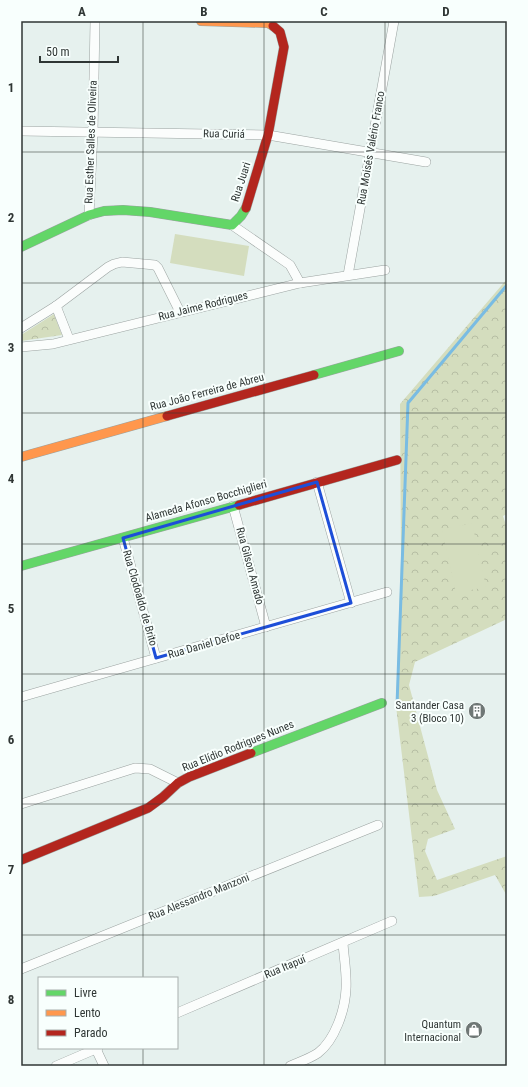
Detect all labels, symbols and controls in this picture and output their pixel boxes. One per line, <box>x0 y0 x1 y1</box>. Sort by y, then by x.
text: A <box>78 4 86 19</box>
text: B <box>200 4 208 19</box>
text: C <box>320 4 328 19</box>
text: D <box>442 4 450 19</box>
scale bar <box>40 38 118 64</box>
text: 50 m <box>46 45 70 59</box>
text: 1 <box>8 80 14 95</box>
street label: Rua Esther Salles de Oliveira <box>82 80 100 204</box>
street label: Rua Moisés Valério Franco <box>355 90 387 206</box>
street label: Rua Curiá <box>203 127 245 141</box>
street label: Rua Juari <box>229 161 253 203</box>
text: 2 <box>8 210 15 225</box>
street label: Rua Jaime Rodrigues <box>157 289 249 323</box>
text: 3 <box>8 340 14 355</box>
street label: Rua João Ferreira de Abreu <box>149 371 265 413</box>
text: 4 <box>8 471 15 486</box>
street label: Alameda Afonso Bocchiglieri <box>144 477 268 525</box>
street label: Rua Gilson Amado <box>233 526 267 607</box>
street label: Rua Clodoaldo de Brito <box>120 549 160 648</box>
text: 5 <box>8 601 15 616</box>
street label: Rua Daniel Defoe <box>167 629 241 661</box>
place label: Santander Casa 3 (Bloco 10) <box>396 699 464 725</box>
building icon: Santander Casa 3 (Bloco 10) <box>467 701 487 721</box>
street label: Rua Elídio Rodrigues Nunes <box>180 718 296 774</box>
text: 6 <box>8 732 15 747</box>
text: 7 <box>8 862 15 877</box>
street label: Rua Alessandro Manzoni <box>147 871 251 923</box>
street label: Rua Itapuí <box>262 952 308 981</box>
legend <box>38 977 178 1049</box>
text: Livre <box>74 986 97 1000</box>
text: 8 <box>8 992 14 1007</box>
text: Lento <box>74 1006 101 1020</box>
place label: Quantum Internacional <box>404 1018 461 1044</box>
shop icon: Quantum Internacional <box>464 1020 484 1040</box>
text: Parado <box>74 1026 107 1040</box>

